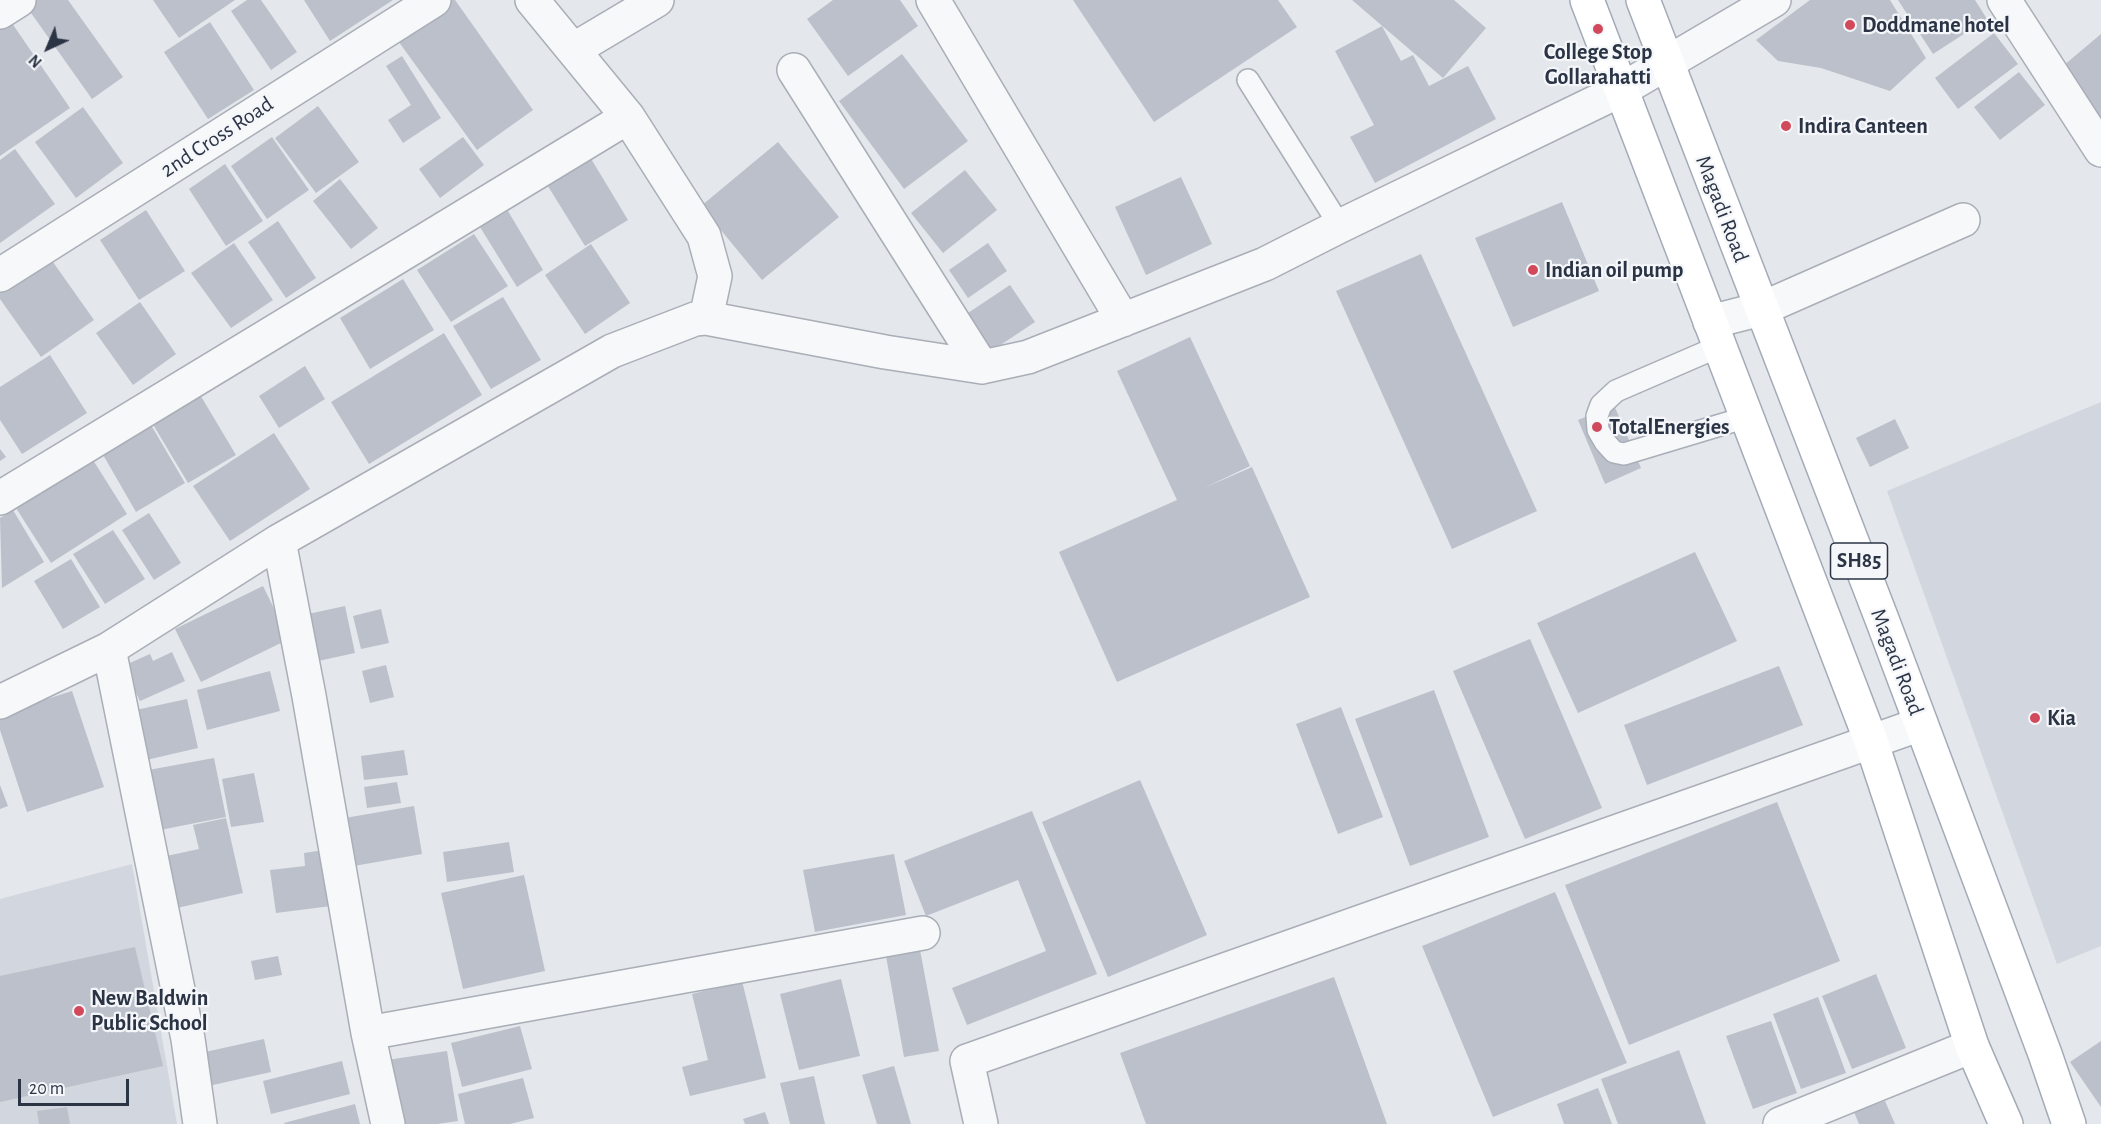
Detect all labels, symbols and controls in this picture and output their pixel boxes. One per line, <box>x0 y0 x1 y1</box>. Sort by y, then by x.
place label: Doddmane hotel <box>1862 12 2010 38</box>
north arrow <box>18 18 78 78</box>
marker: Doddmane hotel <box>1843 18 1857 32</box>
marker: College Stop Gollarahatti <box>1591 22 1605 36</box>
place label: College Stop Gollarahatti <box>1544 39 1652 90</box>
text: N <box>26 51 45 71</box>
street label: 2nd Cross Road <box>156 91 278 183</box>
place label: Indira Canteen <box>1798 113 1928 139</box>
marker: Indira Canteen <box>1779 119 1793 133</box>
street label: Magadi Road <box>1690 152 1754 266</box>
place label: Indian oil pump <box>1545 257 1683 283</box>
marker: Indian oil pump <box>1526 263 1540 277</box>
place label: TotalEnergies <box>1609 414 1729 440</box>
marker: TotalEnergies <box>1590 420 1604 434</box>
road number: SH85 <box>1830 543 1888 579</box>
street label: Magadi Road <box>1865 605 1929 719</box>
place label: Kia <box>2047 705 2076 731</box>
marker: Kia <box>2028 711 2042 725</box>
place label: New Baldwin Public School <box>91 985 208 1036</box>
marker: New Baldwin Public School <box>72 1004 86 1018</box>
scale bar <box>21 1067 132 1105</box>
text: 20 m <box>29 1080 64 1098</box>

